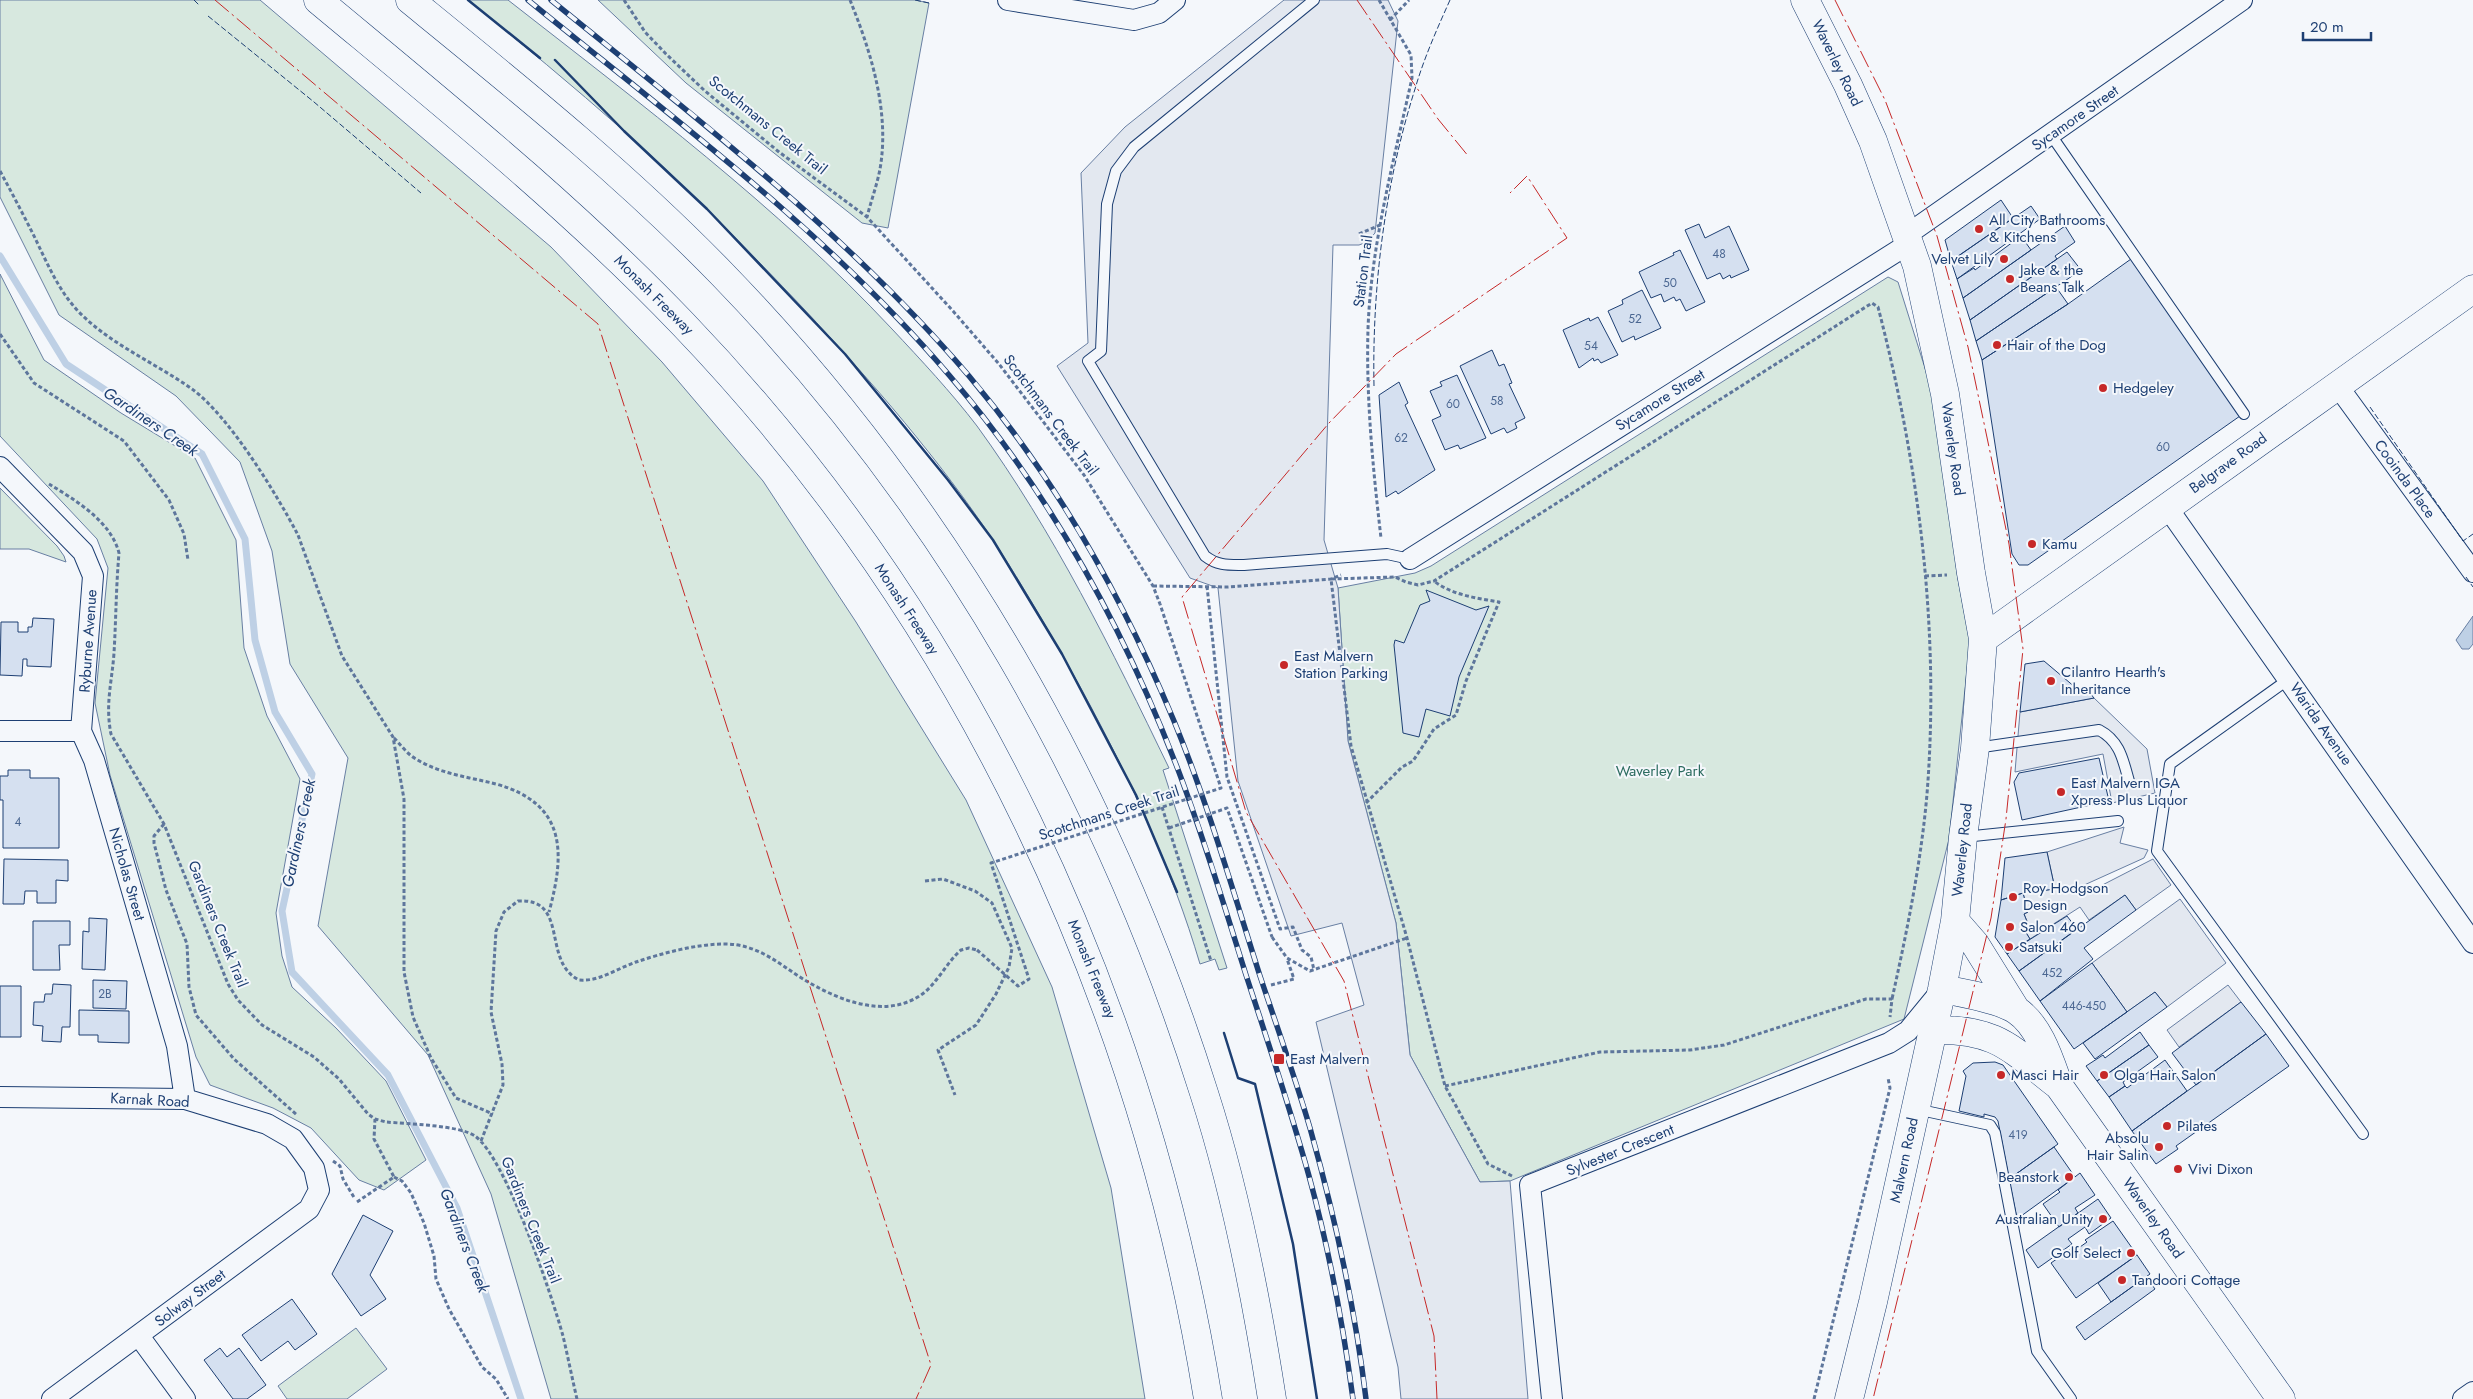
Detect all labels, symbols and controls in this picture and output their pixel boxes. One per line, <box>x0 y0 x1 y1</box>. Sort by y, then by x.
scale bar <box>2303 10 2370 42</box>
street label: Waverley Road <box>1806 16 1868 110</box>
text: 20 m <box>2310 16 2344 38</box>
street label: Scotchmans Creek Trail <box>704 70 832 180</box>
street label: Sycamore Street <box>2027 80 2123 156</box>
place label: All City Bathrooms & Kitchens <box>1989 209 2105 248</box>
marker: All City Bathrooms & Kitchens <box>1973 223 1985 235</box>
street label: Station Trail <box>1348 234 1378 308</box>
house number: 48 <box>1712 245 1726 263</box>
place label: Velvet Lily <box>1931 248 1994 270</box>
street label: Monash Freeway <box>609 250 699 340</box>
marker: Velvet Lily <box>1998 253 2010 265</box>
place label: Jake & the Beans Talk <box>2018 259 2085 298</box>
marker: Jake & the Beans Talk <box>2004 273 2016 285</box>
house number: 50 <box>1663 274 1677 292</box>
house number: 52 <box>1628 310 1642 328</box>
place label: Hair of the Dog <box>2007 334 2106 356</box>
house number: 54 <box>1584 337 1598 355</box>
marker: Hair of the Dog <box>1991 339 2003 351</box>
street label: Scotchmans Creek Trail <box>998 350 1104 480</box>
street label: Sycamore Street <box>1611 363 1709 436</box>
place label: Hedgeley <box>2113 377 2174 399</box>
water label: Gardiners Creek <box>99 381 204 462</box>
marker: Hedgeley <box>2097 382 2109 394</box>
house number: 58 <box>1490 392 1504 410</box>
house number: 60 <box>1446 395 1460 413</box>
street label: Waverley Road <box>1936 401 1970 497</box>
street label: Belgrave Road <box>2185 427 2271 499</box>
house number: 62 <box>1394 429 1408 447</box>
street label: Cooinda Place <box>2369 435 2441 523</box>
house number: 60 <box>2156 438 2170 456</box>
place label: Kamu <box>2042 533 2077 555</box>
marker: Kamu <box>2026 538 2038 550</box>
street label: Monash Freeway <box>869 559 945 659</box>
street label: Ryburne Avenue <box>73 588 103 693</box>
place label: East Malvern Station Parking <box>1294 645 1388 684</box>
marker: East Malvern Station Parking <box>1278 659 1290 671</box>
place label: Cilantro Hearth's Inheritance <box>2061 661 2166 700</box>
marker: Cilantro Hearth's Inheritance <box>2045 675 2057 687</box>
street label: Warida Avenue <box>2284 678 2358 770</box>
park label: Waverley Park <box>1616 760 1705 782</box>
place label: East Malvern IGA Xpress Plus Liquor <box>2071 772 2188 811</box>
water label: Gardiners Creek <box>276 776 321 889</box>
street label: Scotchmans Creek Trail <box>1036 780 1182 846</box>
marker: East Malvern IGA Xpress Plus Liquor <box>2055 786 2067 798</box>
street label: Waverley Road <box>1946 802 1978 898</box>
house number: 4 <box>15 813 22 831</box>
street label: Nicholas Street <box>103 825 151 923</box>
street label: Gardiners Creek Trail <box>183 857 253 991</box>
place label: Roy Hodgson Design <box>2023 877 2109 916</box>
marker: Roy Hodgson Design <box>2007 891 2019 903</box>
street label: Monash Freeway <box>1062 916 1122 1022</box>
place label: Salon 460 <box>2020 916 2086 938</box>
marker: Salon 460 <box>2004 921 2016 933</box>
place label: Satsuki <box>2019 936 2062 958</box>
marker: Satsuki <box>2003 941 2015 953</box>
house number: 452 <box>2042 964 2062 982</box>
house number: 2B <box>98 985 112 1003</box>
house number: 446-450 <box>2062 997 2106 1015</box>
place label: East Malvern <box>1290 1048 1370 1070</box>
marker: East Malvern <box>1272 1052 1286 1066</box>
place label: Masci Hair <box>2011 1064 2080 1086</box>
place label: Olga Hair Salon <box>2114 1064 2216 1086</box>
marker: Masci Hair <box>1995 1069 2007 1081</box>
marker: Olga Hair Salon <box>2098 1069 2110 1081</box>
street label: Karnak Road <box>110 1087 190 1113</box>
street label: Malvern Road <box>1884 1115 1924 1205</box>
place label: Pilates <box>2177 1115 2217 1137</box>
street label: Sylvester Crescent <box>1563 1118 1678 1182</box>
marker: Pilates <box>2161 1120 2173 1132</box>
house number: 419 <box>2008 1126 2028 1144</box>
place label: Absolu Hair Salin <box>2087 1127 2149 1166</box>
marker: Absolu Hair Salin <box>2153 1141 2165 1153</box>
street label: Gardiners Creek Trail <box>496 1153 566 1287</box>
place label: Vivi Dixon <box>2188 1158 2253 1180</box>
marker: Vivi Dixon <box>2172 1163 2184 1175</box>
place label: Beanstork <box>1998 1166 2059 1188</box>
marker: Beanstork <box>2063 1171 2075 1183</box>
street label: Waverley Road <box>2117 1173 2189 1263</box>
water label: Gardiners Creek <box>434 1185 495 1297</box>
place label: Australian Unity <box>1995 1208 2093 1230</box>
marker: Australian Unity <box>2097 1213 2109 1225</box>
place label: Golf Select <box>2051 1242 2121 1264</box>
marker: Golf Select <box>2125 1247 2137 1259</box>
street label: Solway Street <box>150 1264 231 1332</box>
place label: Tandoori Cottage <box>2132 1269 2240 1291</box>
marker: Tandoori Cottage <box>2116 1274 2128 1286</box>

